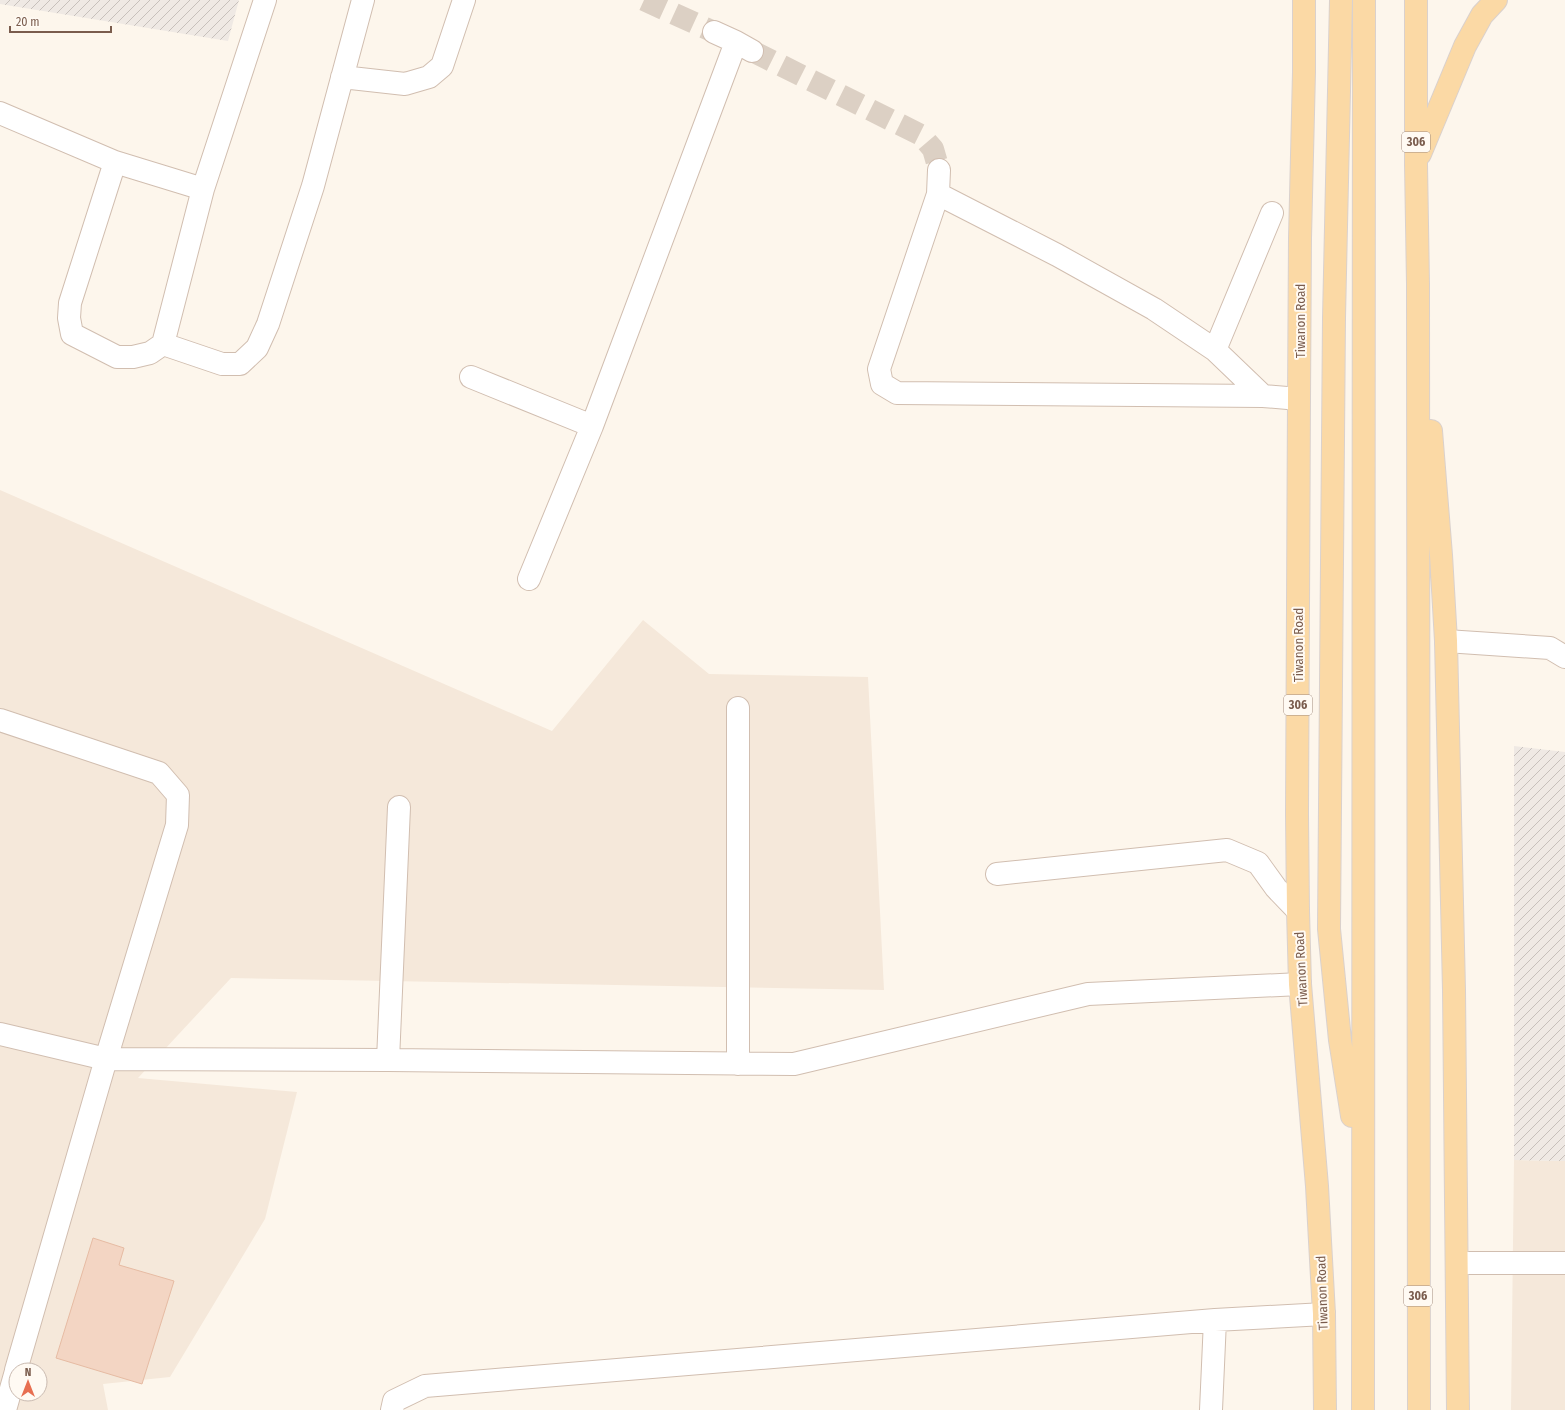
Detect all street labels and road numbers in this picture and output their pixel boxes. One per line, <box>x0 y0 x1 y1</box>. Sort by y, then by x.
road number: 306 <box>1402 132 1430 152</box>
street label: Tiwanon Road <box>1293 284 1308 358</box>
street label: Tiwanon Road <box>1291 608 1306 682</box>
road number: 306 <box>1284 695 1312 715</box>
street label: Tiwanon Road <box>1292 931 1310 1007</box>
street label: Tiwanon Road <box>1313 1255 1331 1331</box>
road number: 306 <box>1404 1286 1432 1306</box>

